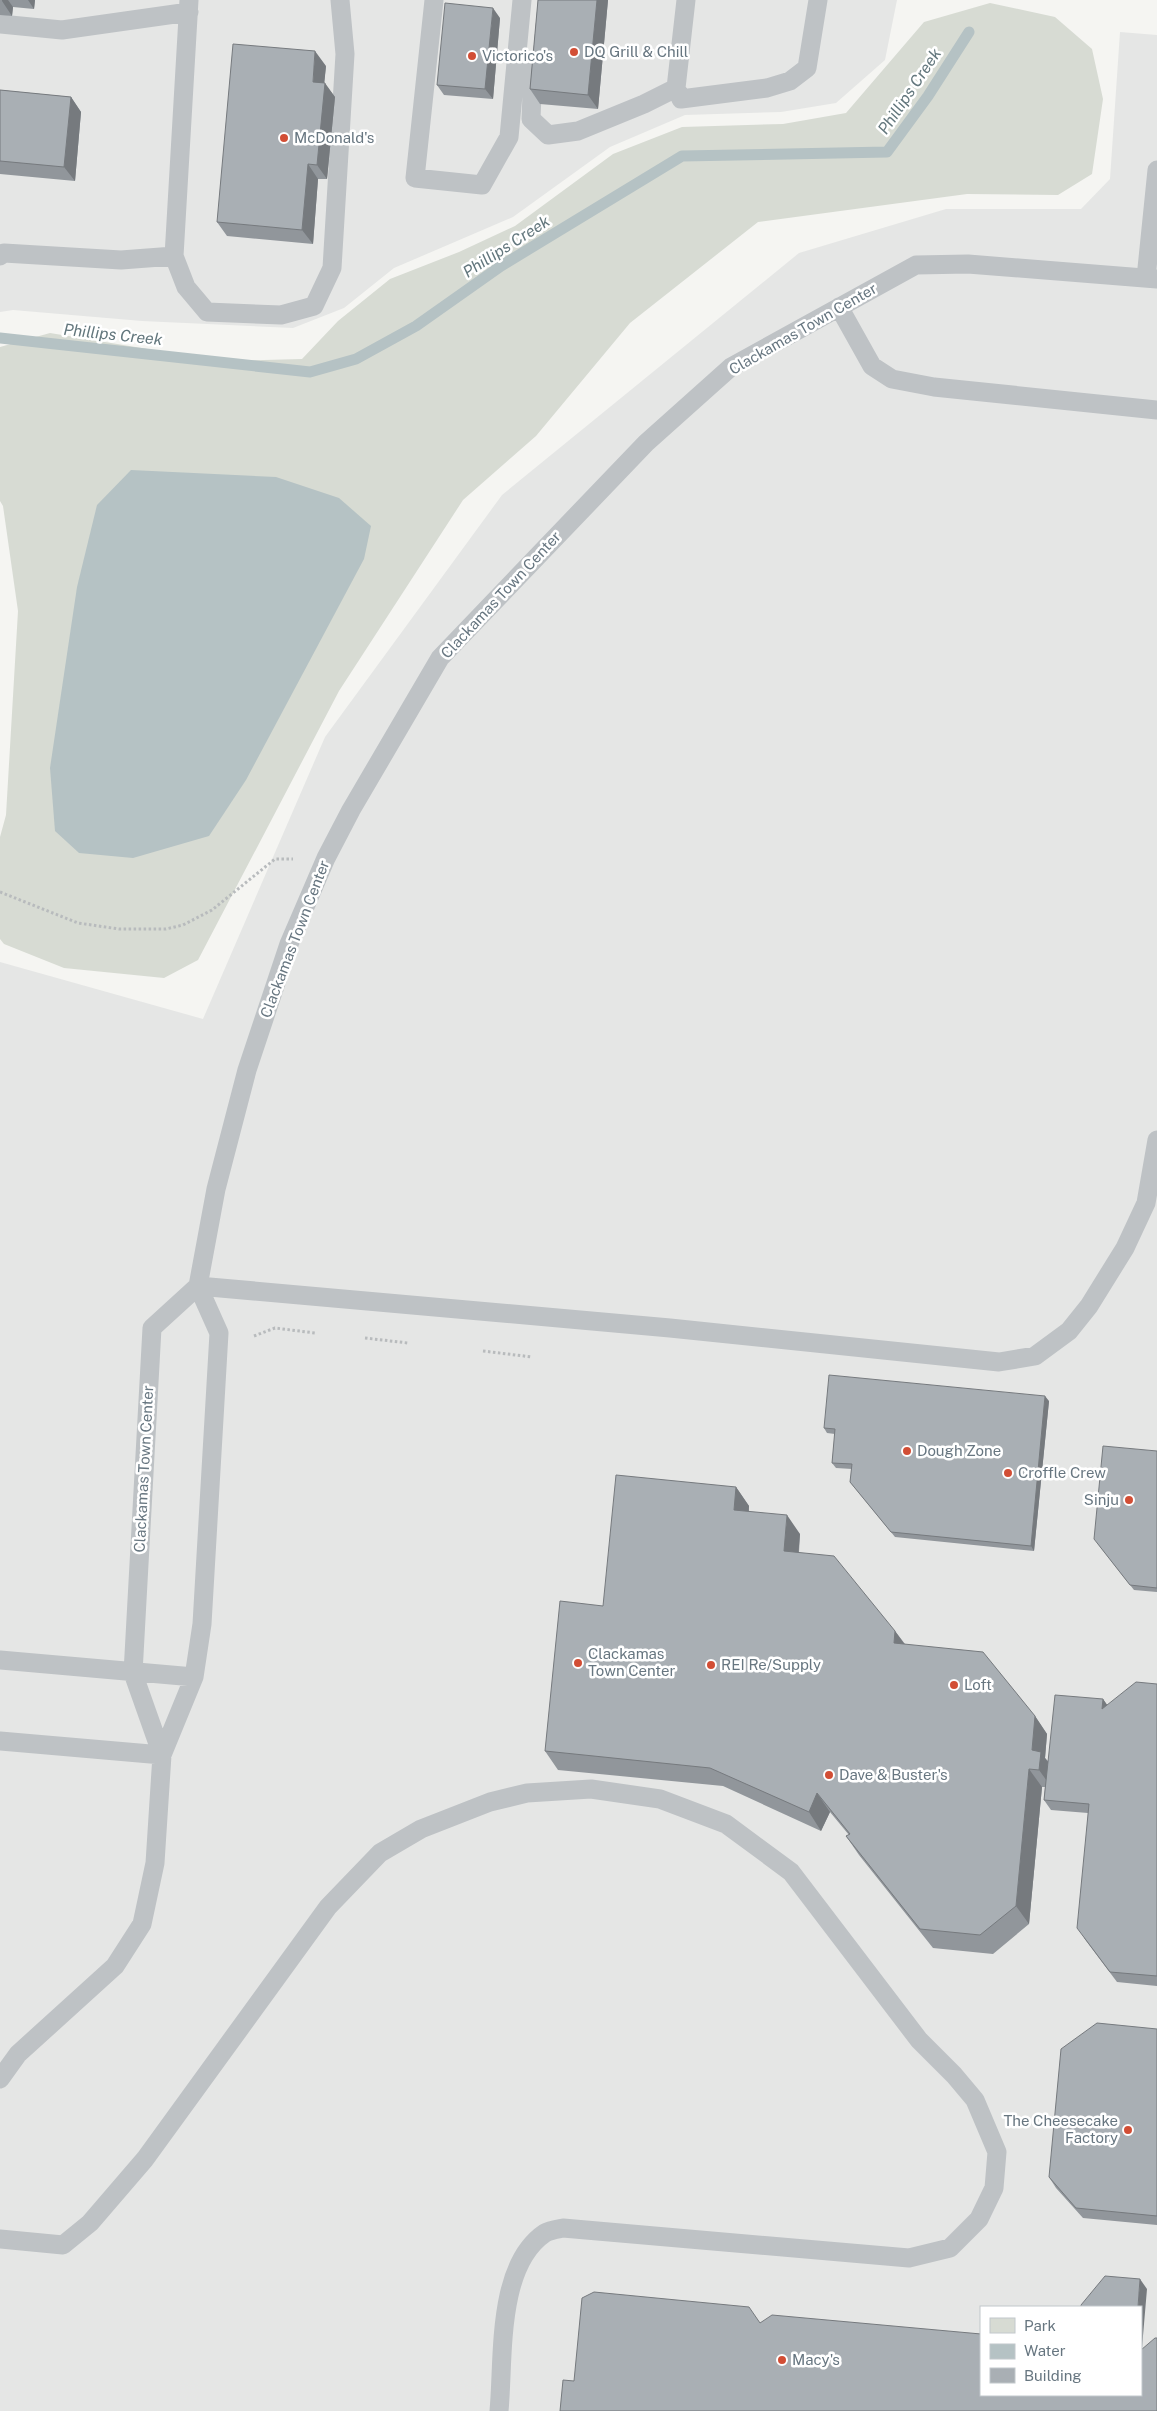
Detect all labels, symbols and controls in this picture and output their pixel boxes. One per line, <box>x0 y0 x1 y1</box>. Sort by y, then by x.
place label: DQ Grill & Chill <box>584 43 688 60</box>
water label: Phillips Creek <box>874 44 945 138</box>
marker: DQ Grill & Chill <box>568 46 580 58</box>
place label: Victorico's <box>482 47 553 64</box>
marker: Victorico's <box>466 50 478 62</box>
place label: McDonald's <box>294 129 374 146</box>
marker: McDonald's <box>278 132 290 144</box>
water label: Phillips Creek <box>459 211 553 281</box>
street label: Clackamas Town Center <box>726 279 880 378</box>
water label: Phillips Creek <box>62 320 164 349</box>
street label: Clackamas Town Center <box>437 528 564 662</box>
street label: Clackamas Town Center <box>257 858 333 1020</box>
street label: Clackamas Town Center <box>131 1385 156 1553</box>
place label: Dough Zone <box>917 1442 1001 1459</box>
marker: Dough Zone <box>901 1445 913 1457</box>
place label: Croffle Crew <box>1018 1464 1106 1481</box>
marker: Croffle Crew <box>1002 1467 1014 1479</box>
place label: Sinju <box>1084 1491 1119 1508</box>
marker: Sinju <box>1123 1494 1135 1506</box>
place label: Clackamas Town Center <box>588 1645 676 1679</box>
place label: REI Re/Supply <box>721 1656 821 1673</box>
marker: Clackamas Town Center <box>572 1657 584 1669</box>
marker: REI Re/Supply <box>705 1659 717 1671</box>
place label: Loft <box>964 1676 992 1693</box>
marker: Loft <box>948 1679 960 1691</box>
place label: Dave & Buster's <box>839 1766 948 1783</box>
marker: Dave & Buster's <box>823 1769 835 1781</box>
place label: The Cheesecake Factory <box>1003 2112 1118 2146</box>
marker: The Cheesecake Factory <box>1122 2124 1134 2136</box>
legend <box>980 2306 1142 2396</box>
text: Park <box>1024 2317 1056 2334</box>
text: Water <box>1024 2342 1066 2359</box>
place label: Macy's <box>792 2351 840 2368</box>
marker: Macy's <box>776 2354 788 2366</box>
text: Building <box>1024 2367 1082 2384</box>

